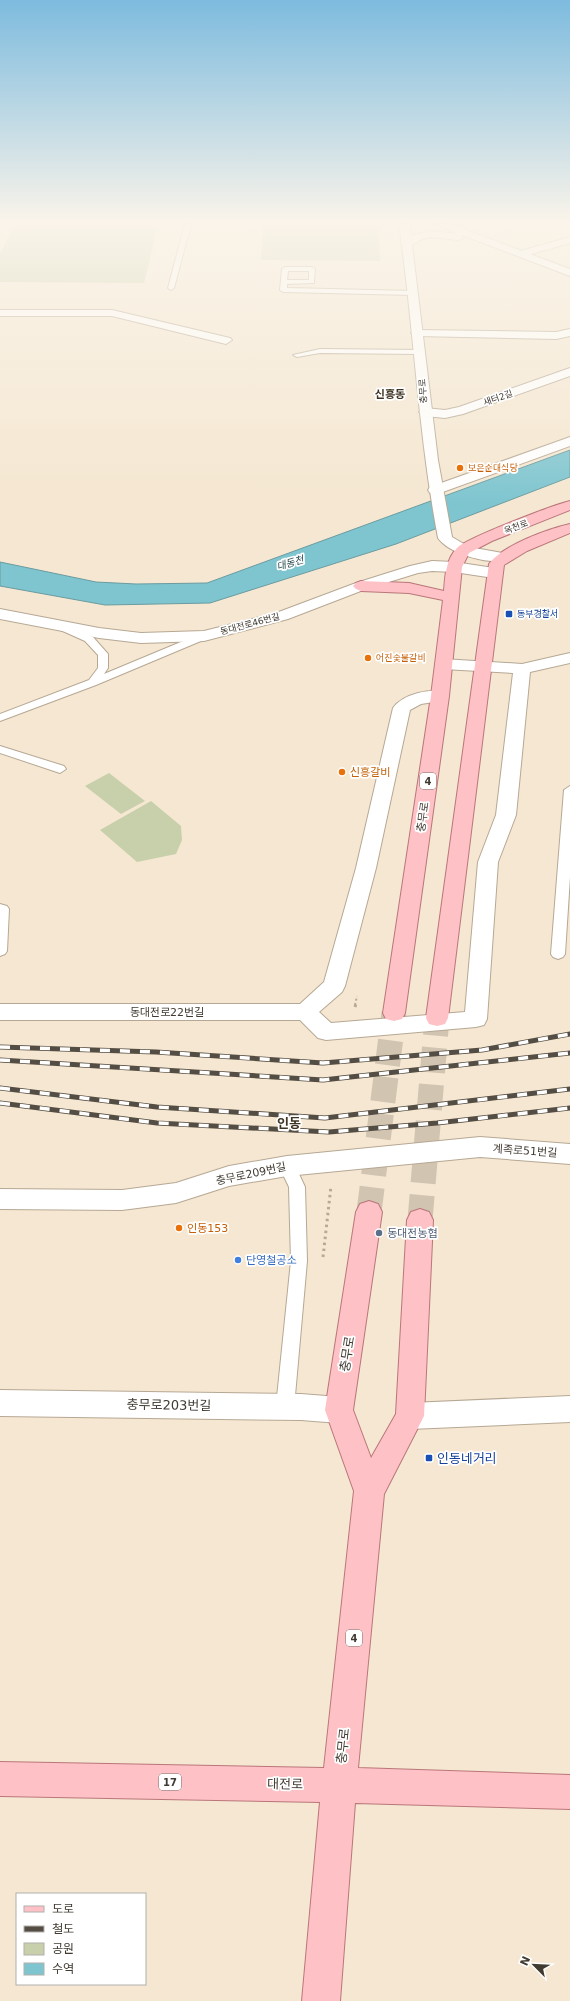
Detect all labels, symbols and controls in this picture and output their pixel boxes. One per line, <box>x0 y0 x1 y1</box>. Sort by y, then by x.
street label: 충무로 <box>417 378 429 404</box>
district label: 신흥동 <box>375 388 405 401</box>
street label: 새터2길 <box>482 388 514 408</box>
marker: 보은순대식당 <box>455 463 465 473</box>
place label: 보은순대식당 <box>468 463 518 473</box>
street label: 옥천로 <box>502 517 529 536</box>
water label: 대동천 <box>275 553 307 572</box>
marker: 동부경찰서 <box>504 609 514 619</box>
place label: 동부경찰서 <box>517 609 558 619</box>
street label: 동대전로46번길 <box>219 611 281 637</box>
marker: 어진숯불갈비 <box>363 653 373 663</box>
place label: 어진숯불갈비 <box>376 653 426 663</box>
place label: 신흥갈비 <box>350 766 390 779</box>
marker: 신흥갈비 <box>337 767 347 777</box>
road number: 4 <box>420 773 436 789</box>
street label: 충무로 <box>414 801 432 833</box>
street label: 동대전로22번길 <box>130 1006 204 1019</box>
district label: 인동 <box>277 1116 301 1131</box>
street label: 계족로51번길 <box>492 1142 558 1160</box>
street label: 충무로209번길 <box>215 1160 287 1188</box>
place label: 인동153 <box>187 1222 228 1235</box>
marker: 인동153 <box>174 1223 184 1233</box>
place label: 동대전농협 <box>387 1227 438 1240</box>
marker: 동대전농협 <box>374 1228 384 1238</box>
place label: 단영철공소 <box>246 1254 297 1267</box>
marker: 단영철공소 <box>233 1255 243 1265</box>
street label: 충무로 <box>337 1335 357 1373</box>
street label: 충무로203번길 <box>127 1397 211 1413</box>
place label: 인동네거리 <box>437 1451 497 1466</box>
marker: 인동네거리 <box>424 1453 434 1463</box>
road number: 4 <box>346 1630 362 1646</box>
street label: 충무로 <box>334 1727 352 1765</box>
road number: 17 <box>159 1774 181 1790</box>
street label: 대전로 <box>267 1776 303 1792</box>
legend <box>16 1893 146 1985</box>
text: 도로 <box>52 1902 74 1916</box>
text: 철도 <box>52 1922 74 1936</box>
text: 공원 <box>52 1942 74 1956</box>
north arrow <box>514 1945 554 1985</box>
text: N <box>518 1954 533 1968</box>
text: 수역 <box>52 1962 74 1976</box>

